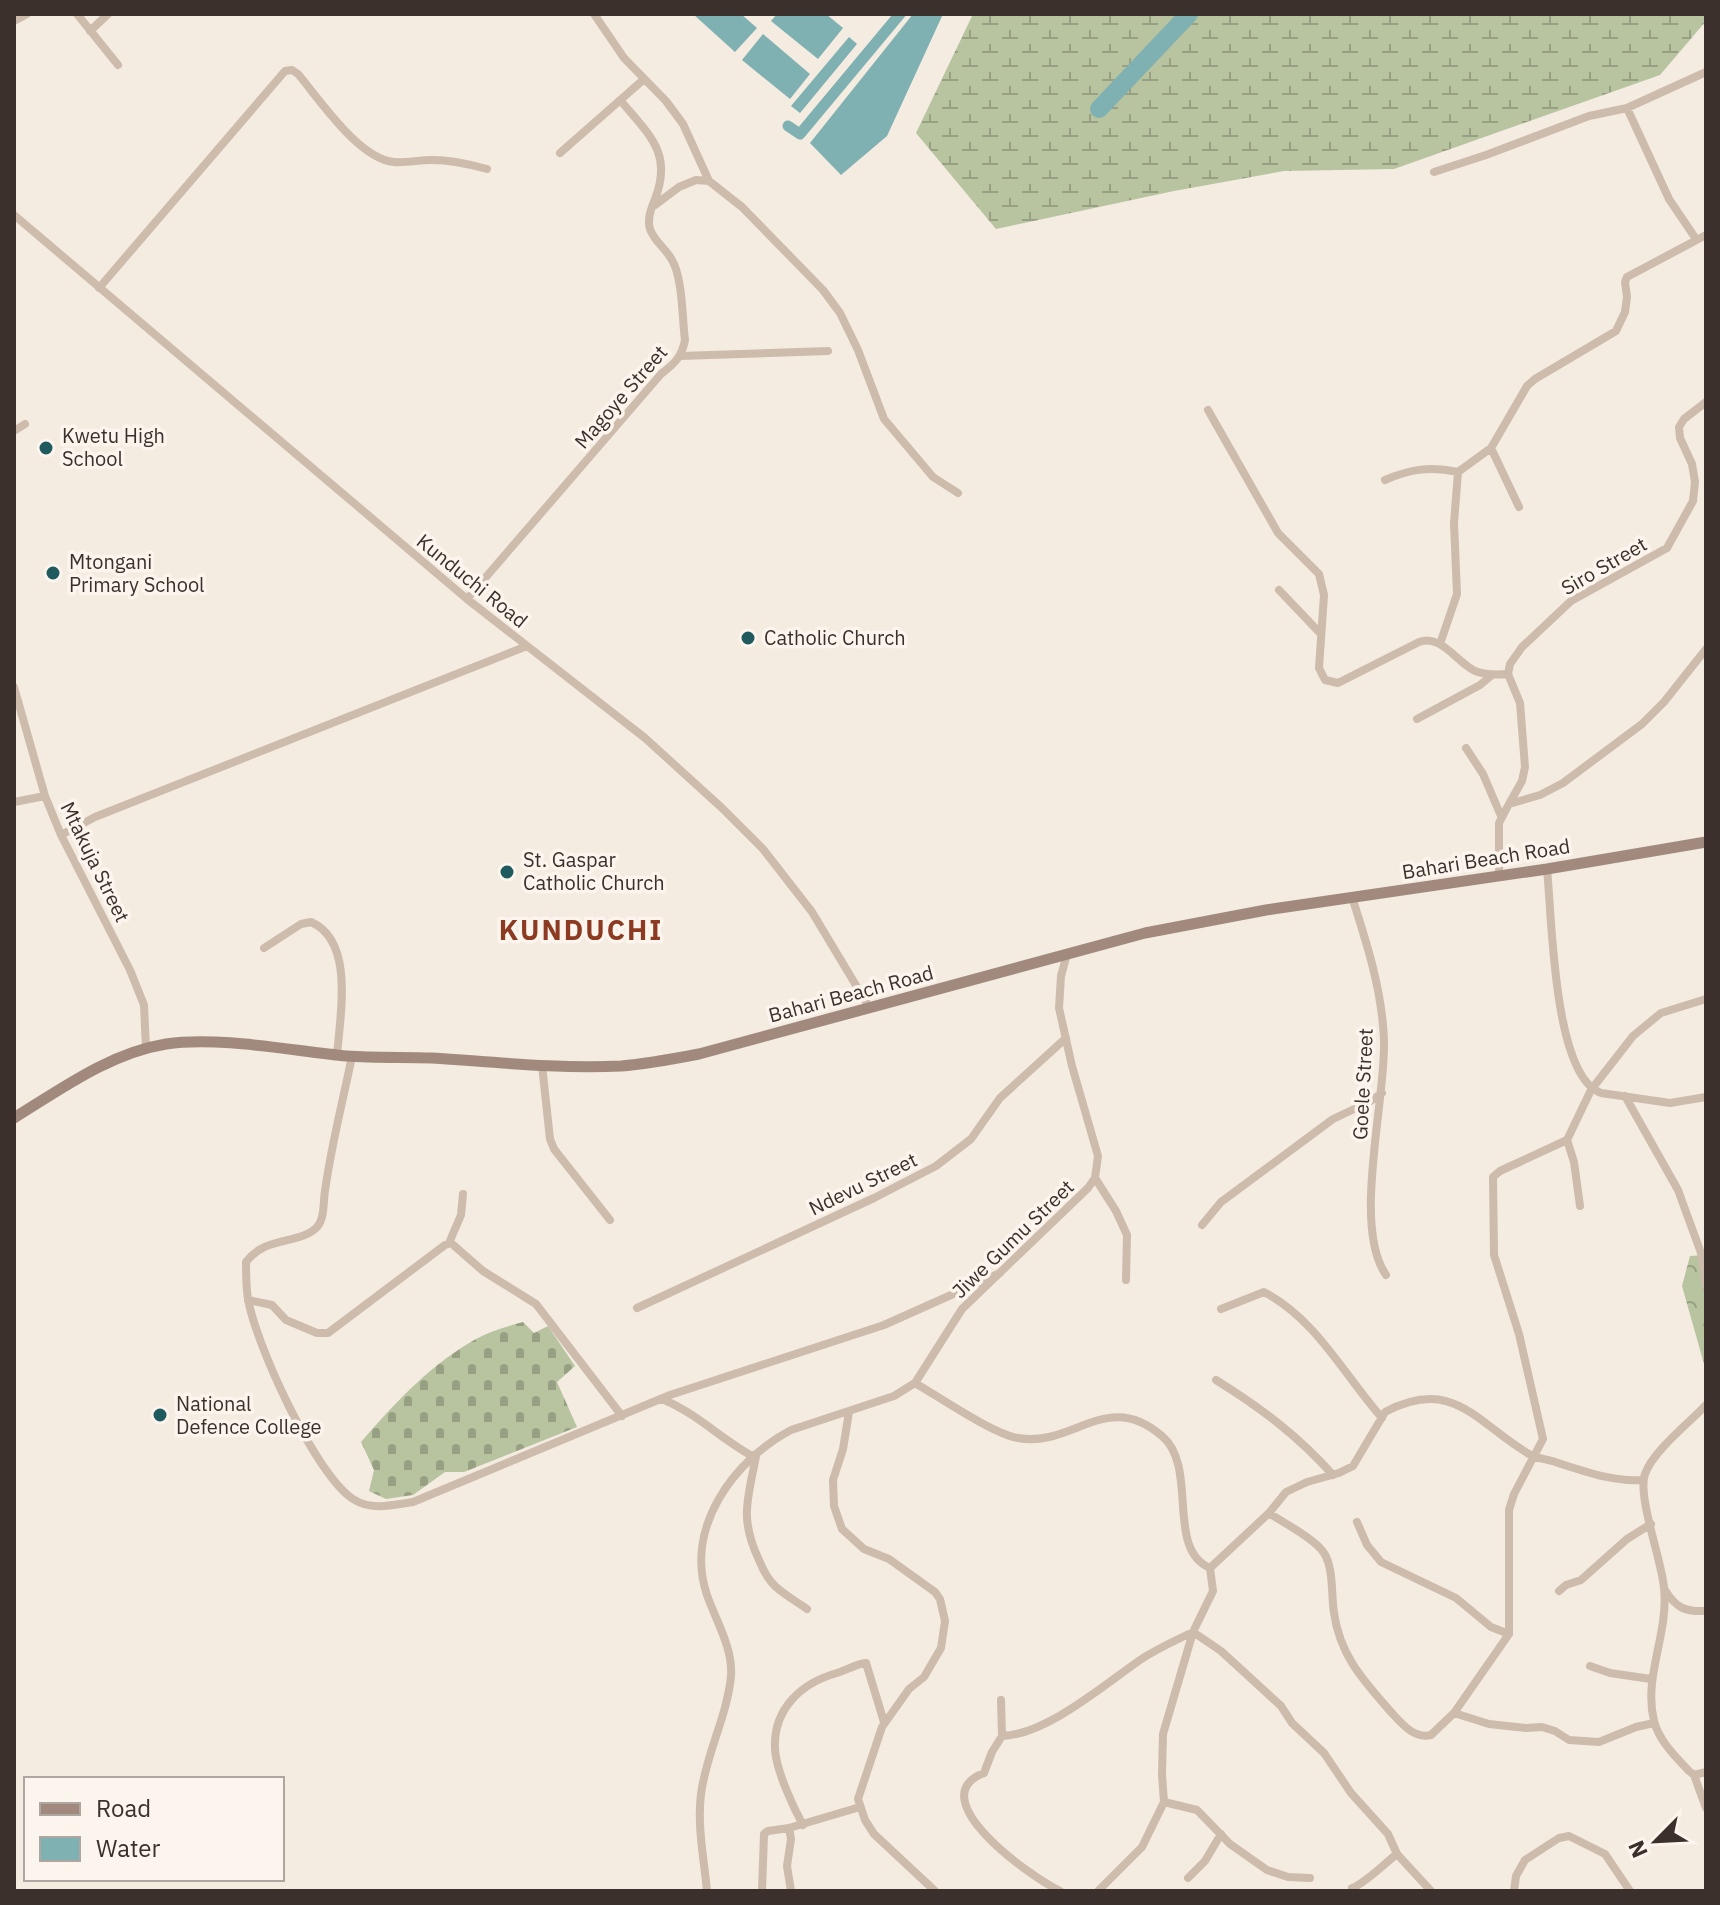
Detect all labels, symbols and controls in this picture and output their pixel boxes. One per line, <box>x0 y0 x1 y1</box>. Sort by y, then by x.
street label: Magoye Street <box>568 339 673 454</box>
place label: Kwetu High School <box>62 422 165 472</box>
marker: Kwetu High School <box>37 439 55 457</box>
street label: Kunduchi Road <box>411 528 533 634</box>
street label: Siro Street <box>1556 530 1651 601</box>
place label: Mtongani Primary School <box>69 548 205 598</box>
marker: Mtongani Primary School <box>44 564 62 582</box>
place label: Catholic Church <box>764 624 906 651</box>
marker: Catholic Church <box>739 629 757 647</box>
street label: Mtakuja Street <box>55 797 136 927</box>
street label: Bahari Beach Road <box>1400 832 1572 885</box>
place label: St. Gaspar Catholic Church <box>523 846 665 896</box>
marker: St. Gaspar Catholic Church <box>498 863 516 881</box>
district label: KUNDUCHI <box>499 911 663 948</box>
street label: Bahari Beach Road <box>765 959 936 1029</box>
street label: Goele Street <box>1346 1027 1379 1141</box>
street label: Ndevu Street <box>804 1146 921 1221</box>
street label: Jiwe Gumu Street <box>946 1173 1080 1304</box>
place label: National Defence College <box>176 1390 322 1440</box>
marker: National Defence College <box>151 1406 169 1424</box>
legend <box>24 1777 284 1881</box>
text: Road <box>96 1792 151 1824</box>
north arrow <box>1616 1801 1696 1881</box>
text: Water <box>96 1832 160 1864</box>
text: N <box>1621 1836 1654 1863</box>

